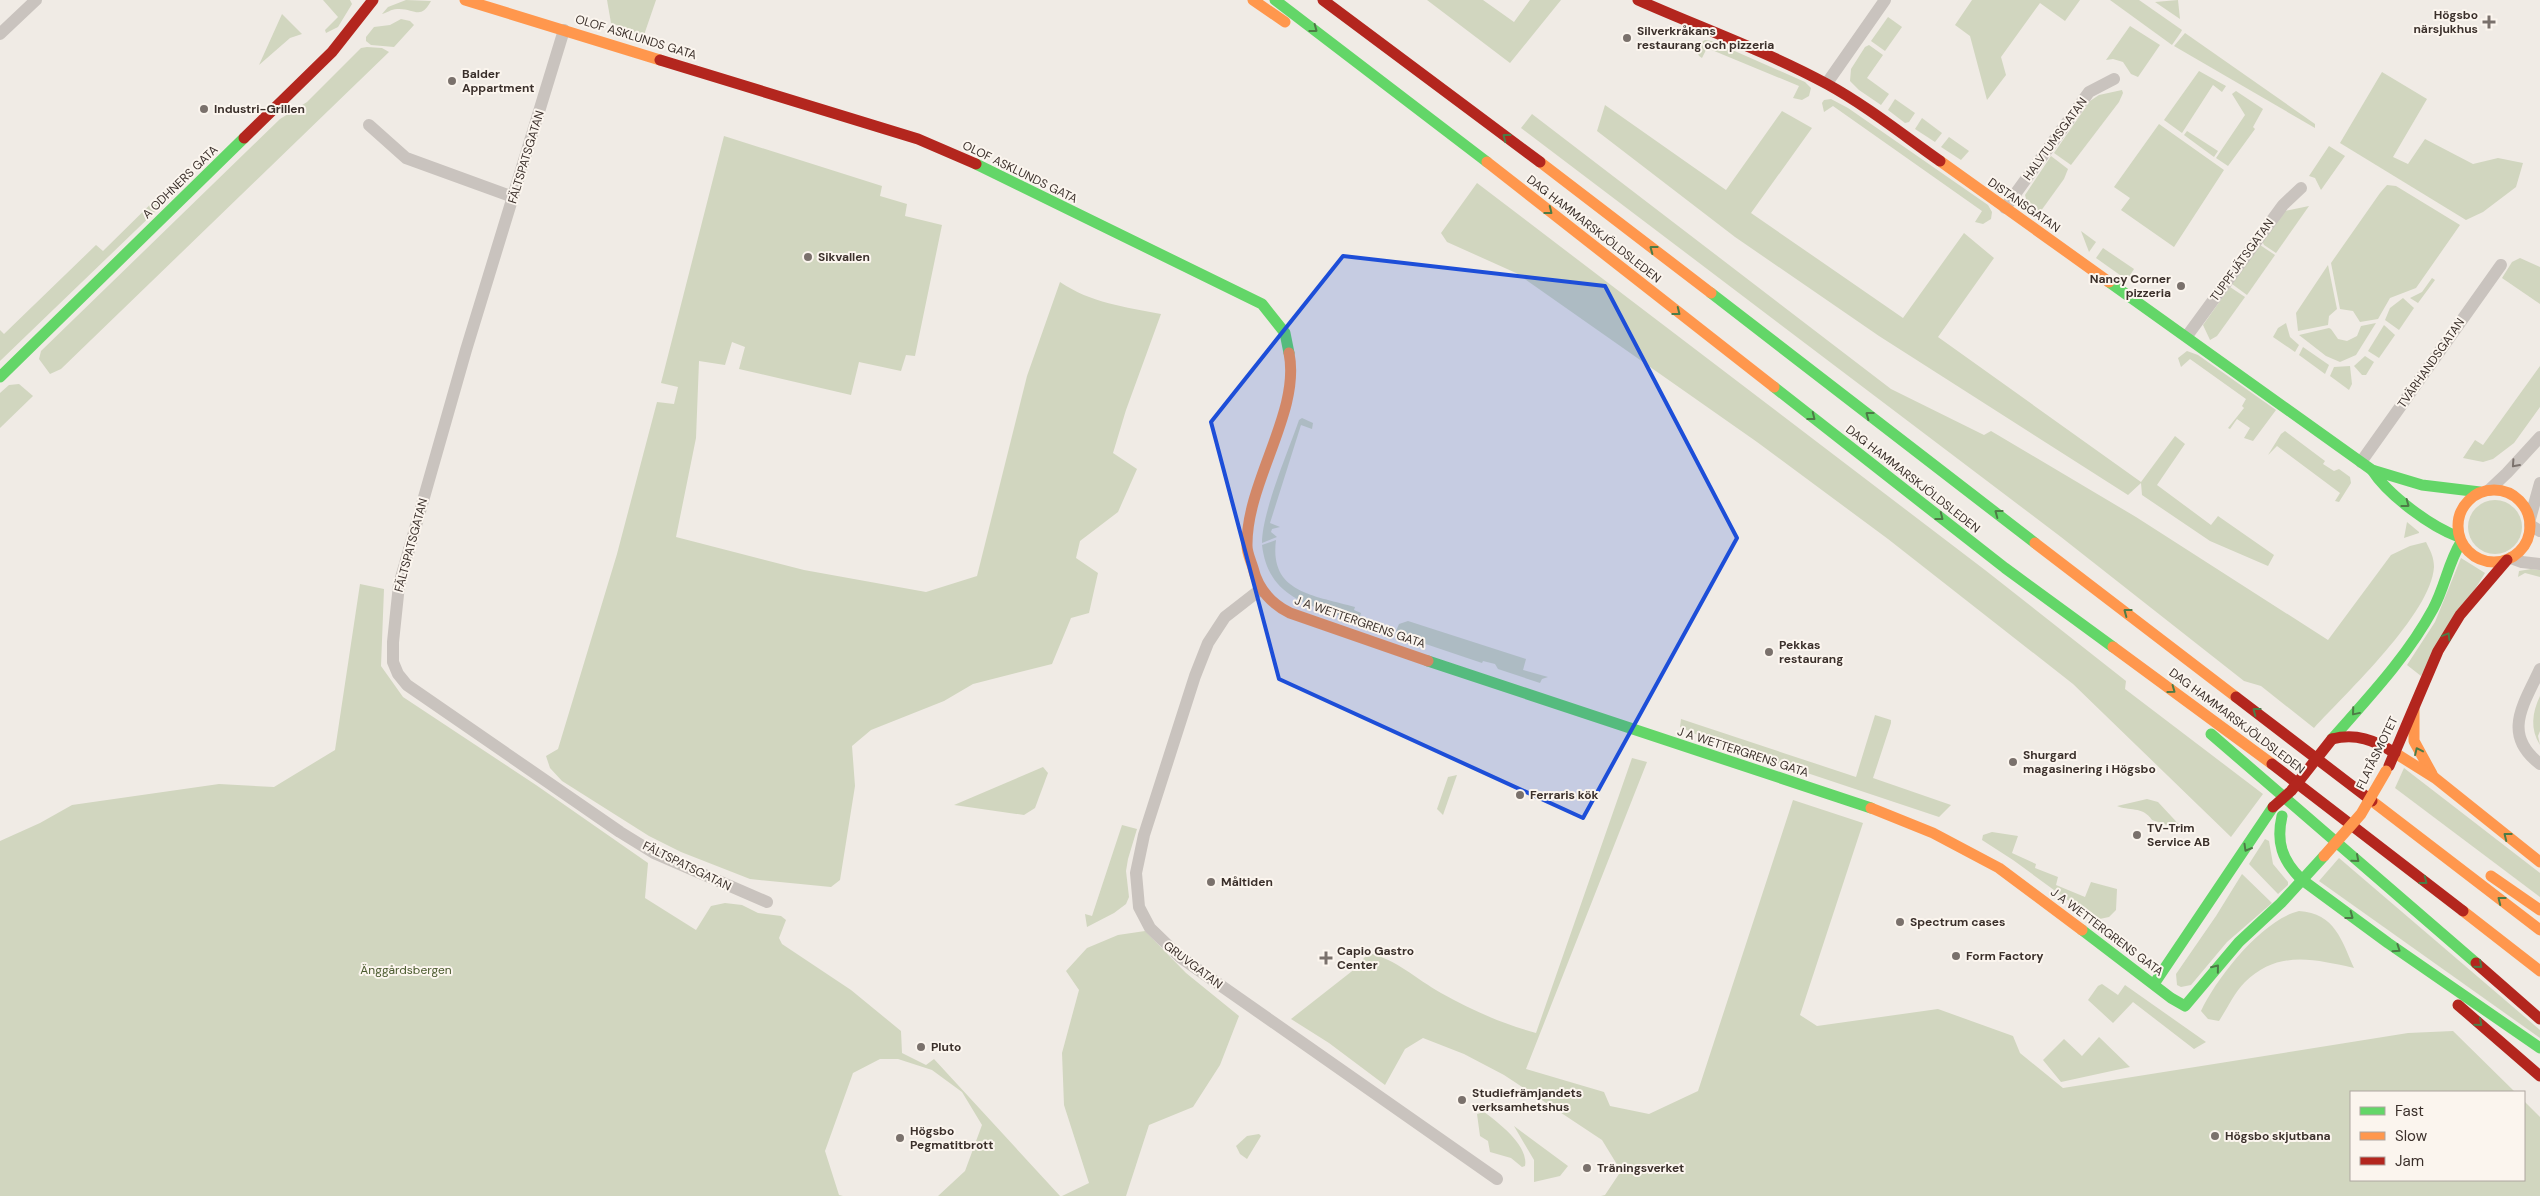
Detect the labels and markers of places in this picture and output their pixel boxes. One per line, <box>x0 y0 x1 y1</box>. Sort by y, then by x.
place label: Högsbo närsjukhus <box>2413 7 2478 37</box>
marker: Högsbo närsjukhus <box>2482 15 2496 29</box>
place label: Silverkråkans restaurang och pizzeria <box>1637 23 1774 53</box>
marker: Silverkråkans restaurang och pizzeria <box>1621 32 1633 44</box>
place label: Balder Appartment <box>462 66 534 96</box>
marker: Balder Appartment <box>446 75 458 87</box>
place label: Industri-Grillen <box>214 101 305 117</box>
marker: Industri-Grillen <box>198 103 210 115</box>
place label: Sikvallen <box>818 249 870 265</box>
marker: Sikvallen <box>802 251 814 263</box>
place label: Nancy Corner pizzeria <box>2090 271 2171 301</box>
marker: Nancy Corner pizzeria <box>2175 280 2187 292</box>
place label: Pekkas restaurang <box>1779 637 1843 667</box>
marker: Pekkas restaurang <box>1763 646 1775 658</box>
place label: Shurgard magasinering i Högsbo <box>2023 747 2156 777</box>
marker: Shurgard magasinering i Högsbo <box>2007 756 2019 768</box>
place label: Ferraris kök <box>1530 787 1599 803</box>
marker: Ferraris kök <box>1514 789 1526 801</box>
place label: TV-Trim Service AB <box>2147 820 2210 850</box>
marker: TV-Trim Service AB <box>2131 829 2143 841</box>
place label: Måltiden <box>1221 874 1273 890</box>
marker: Måltiden <box>1205 876 1217 888</box>
place label: Spectrum cases <box>1910 914 2005 930</box>
marker: Spectrum cases <box>1894 916 1906 928</box>
place label: Capio Gastro Center <box>1337 943 1414 973</box>
place label: Form Factory <box>1966 948 2044 964</box>
marker: Form Factory <box>1950 950 1962 962</box>
marker: Capio Gastro Center <box>1319 951 1333 965</box>
place label: Pluto <box>931 1039 961 1055</box>
marker: Pluto <box>915 1041 927 1053</box>
place label: Studiefrämjandets verksamhetshus <box>1472 1085 1582 1115</box>
marker: Studiefrämjandets verksamhetshus <box>1456 1094 1468 1106</box>
place label: Högsbo Pegmatitbrott <box>910 1123 993 1153</box>
place label: Högsbo skjutbana <box>2225 1128 2331 1144</box>
marker: Högsbo skjutbana <box>2209 1130 2221 1142</box>
marker: Högsbo Pegmatitbrott <box>894 1132 906 1144</box>
place label: Träningsverket <box>1597 1160 1684 1176</box>
marker: Träningsverket <box>1581 1162 1593 1174</box>

